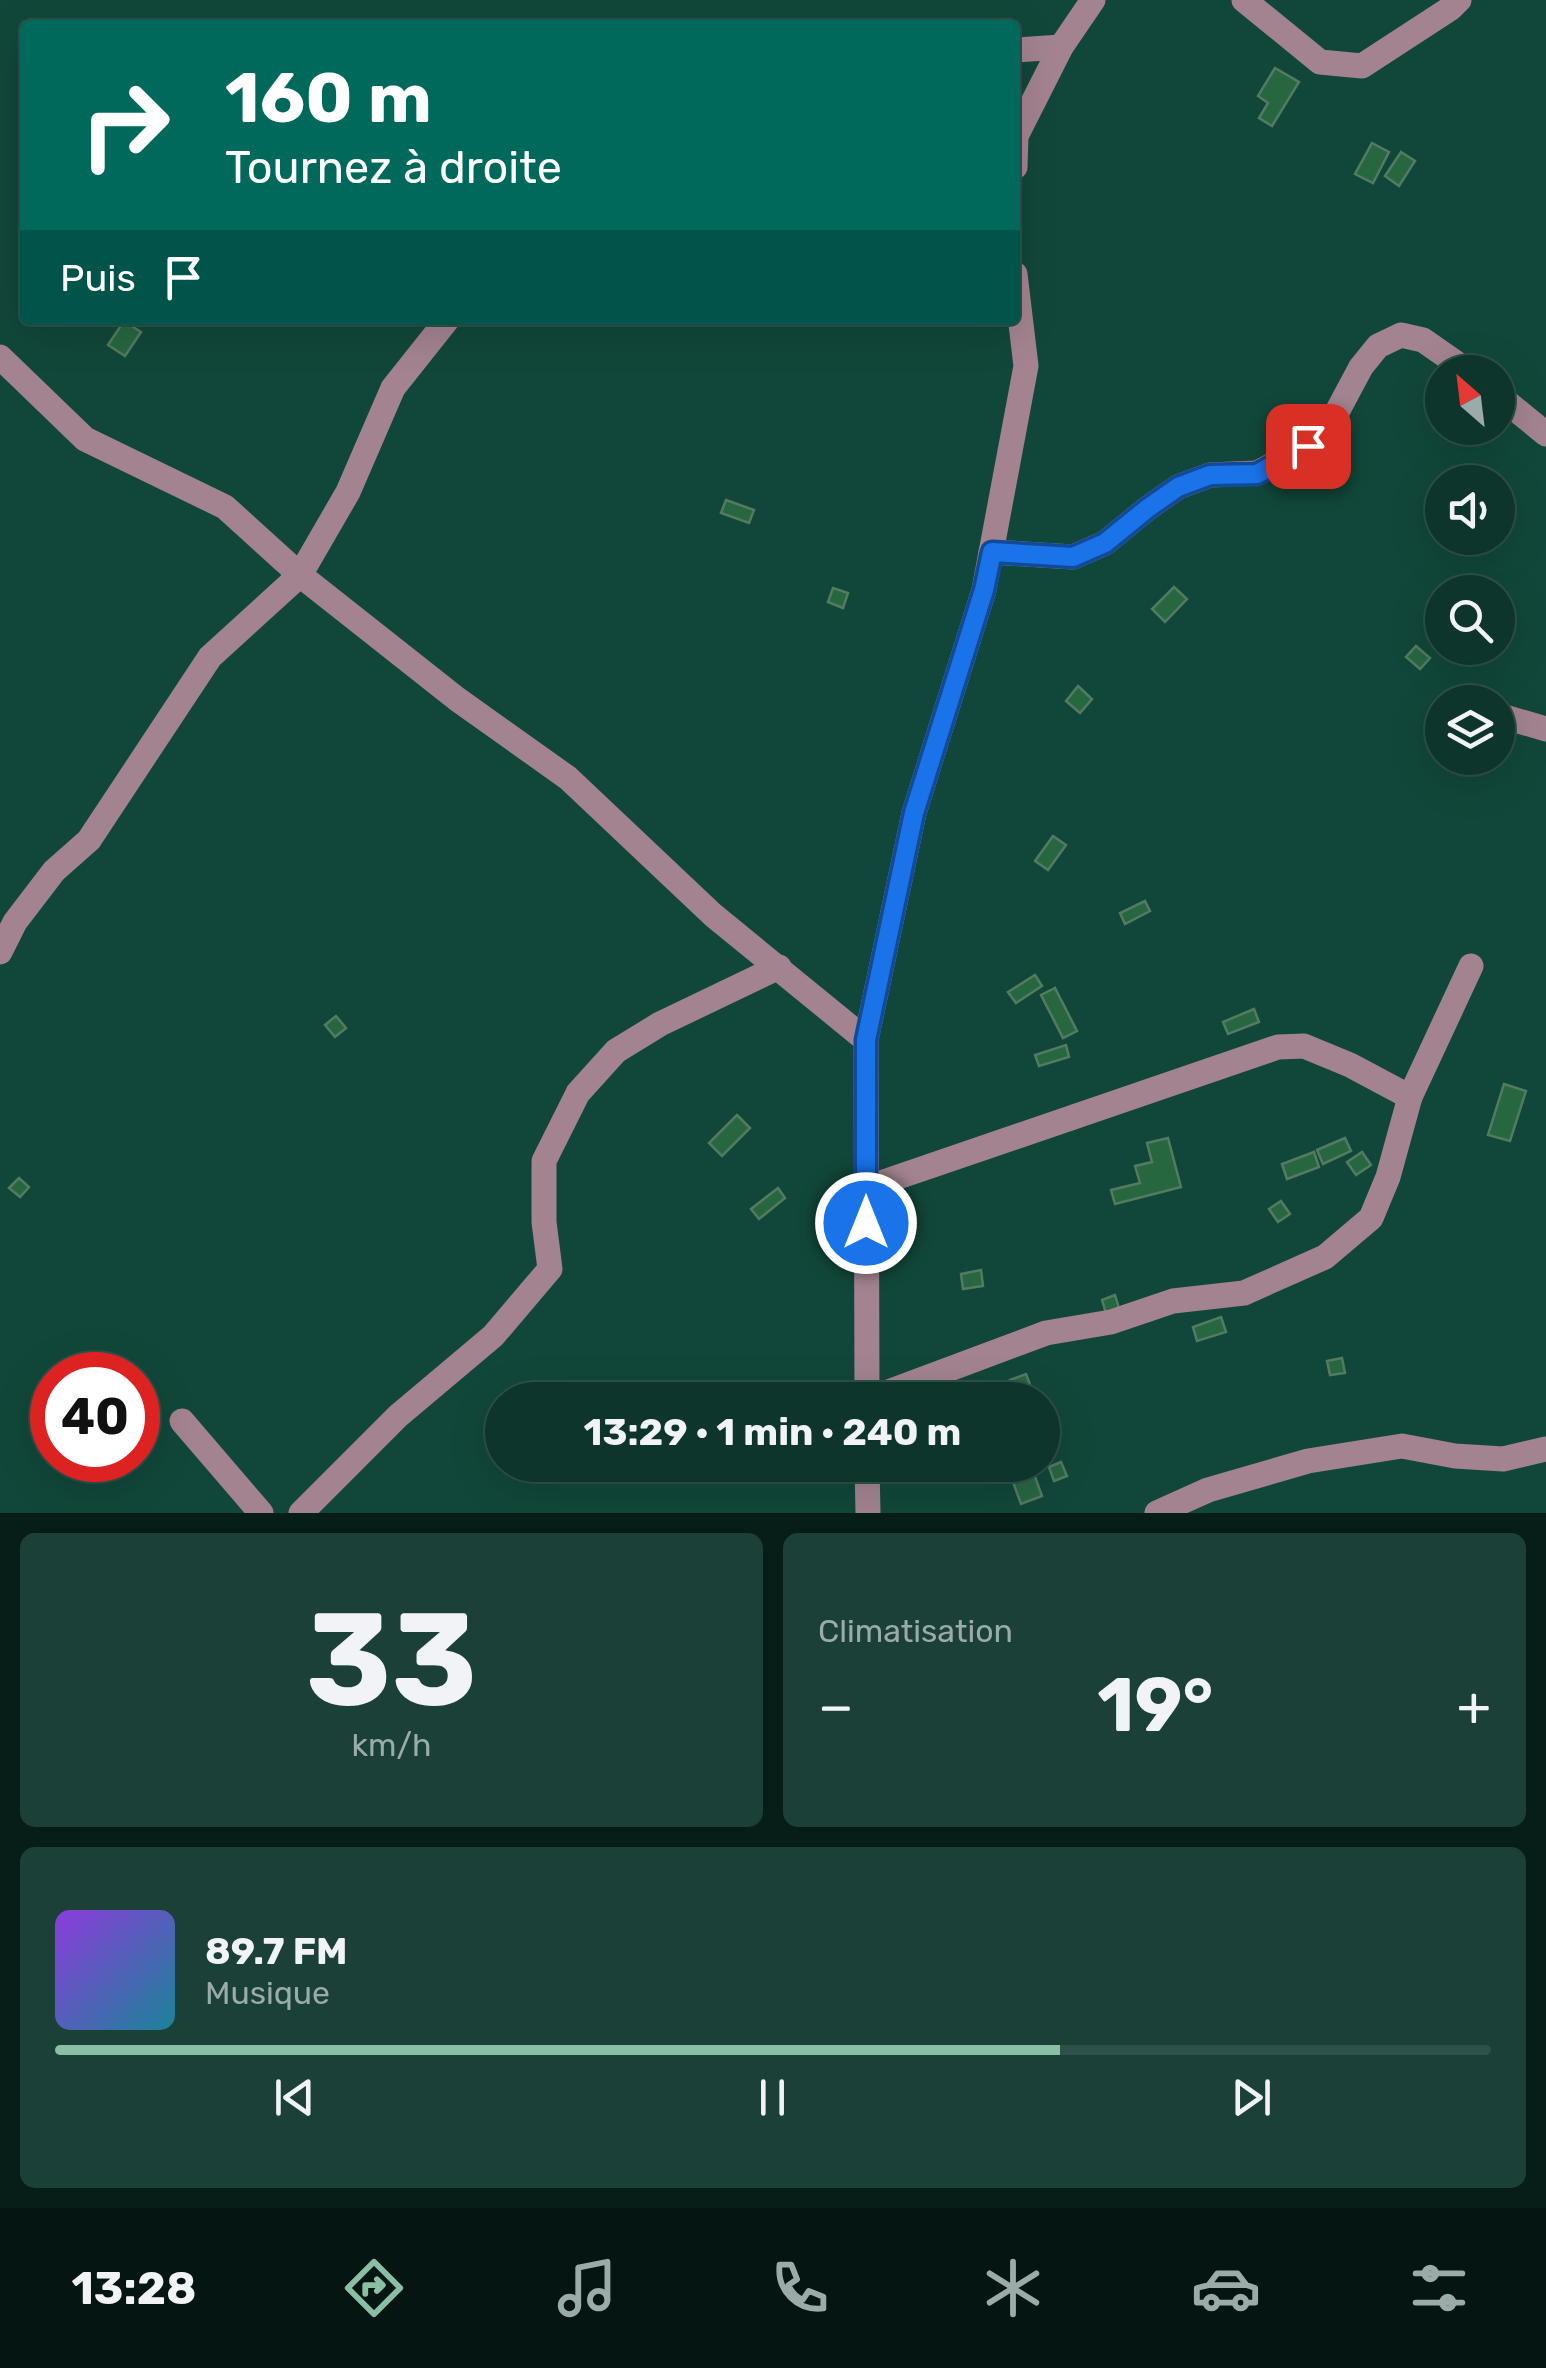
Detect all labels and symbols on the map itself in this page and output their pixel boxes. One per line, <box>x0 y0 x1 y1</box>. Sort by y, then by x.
north arrow <box>1425 355 1515 445</box>
pin <box>1266 404 1351 489</box>
position arrow <box>814 1171 918 1275</box>
speed limit sign: 40 <box>30 1352 160 1482</box>

